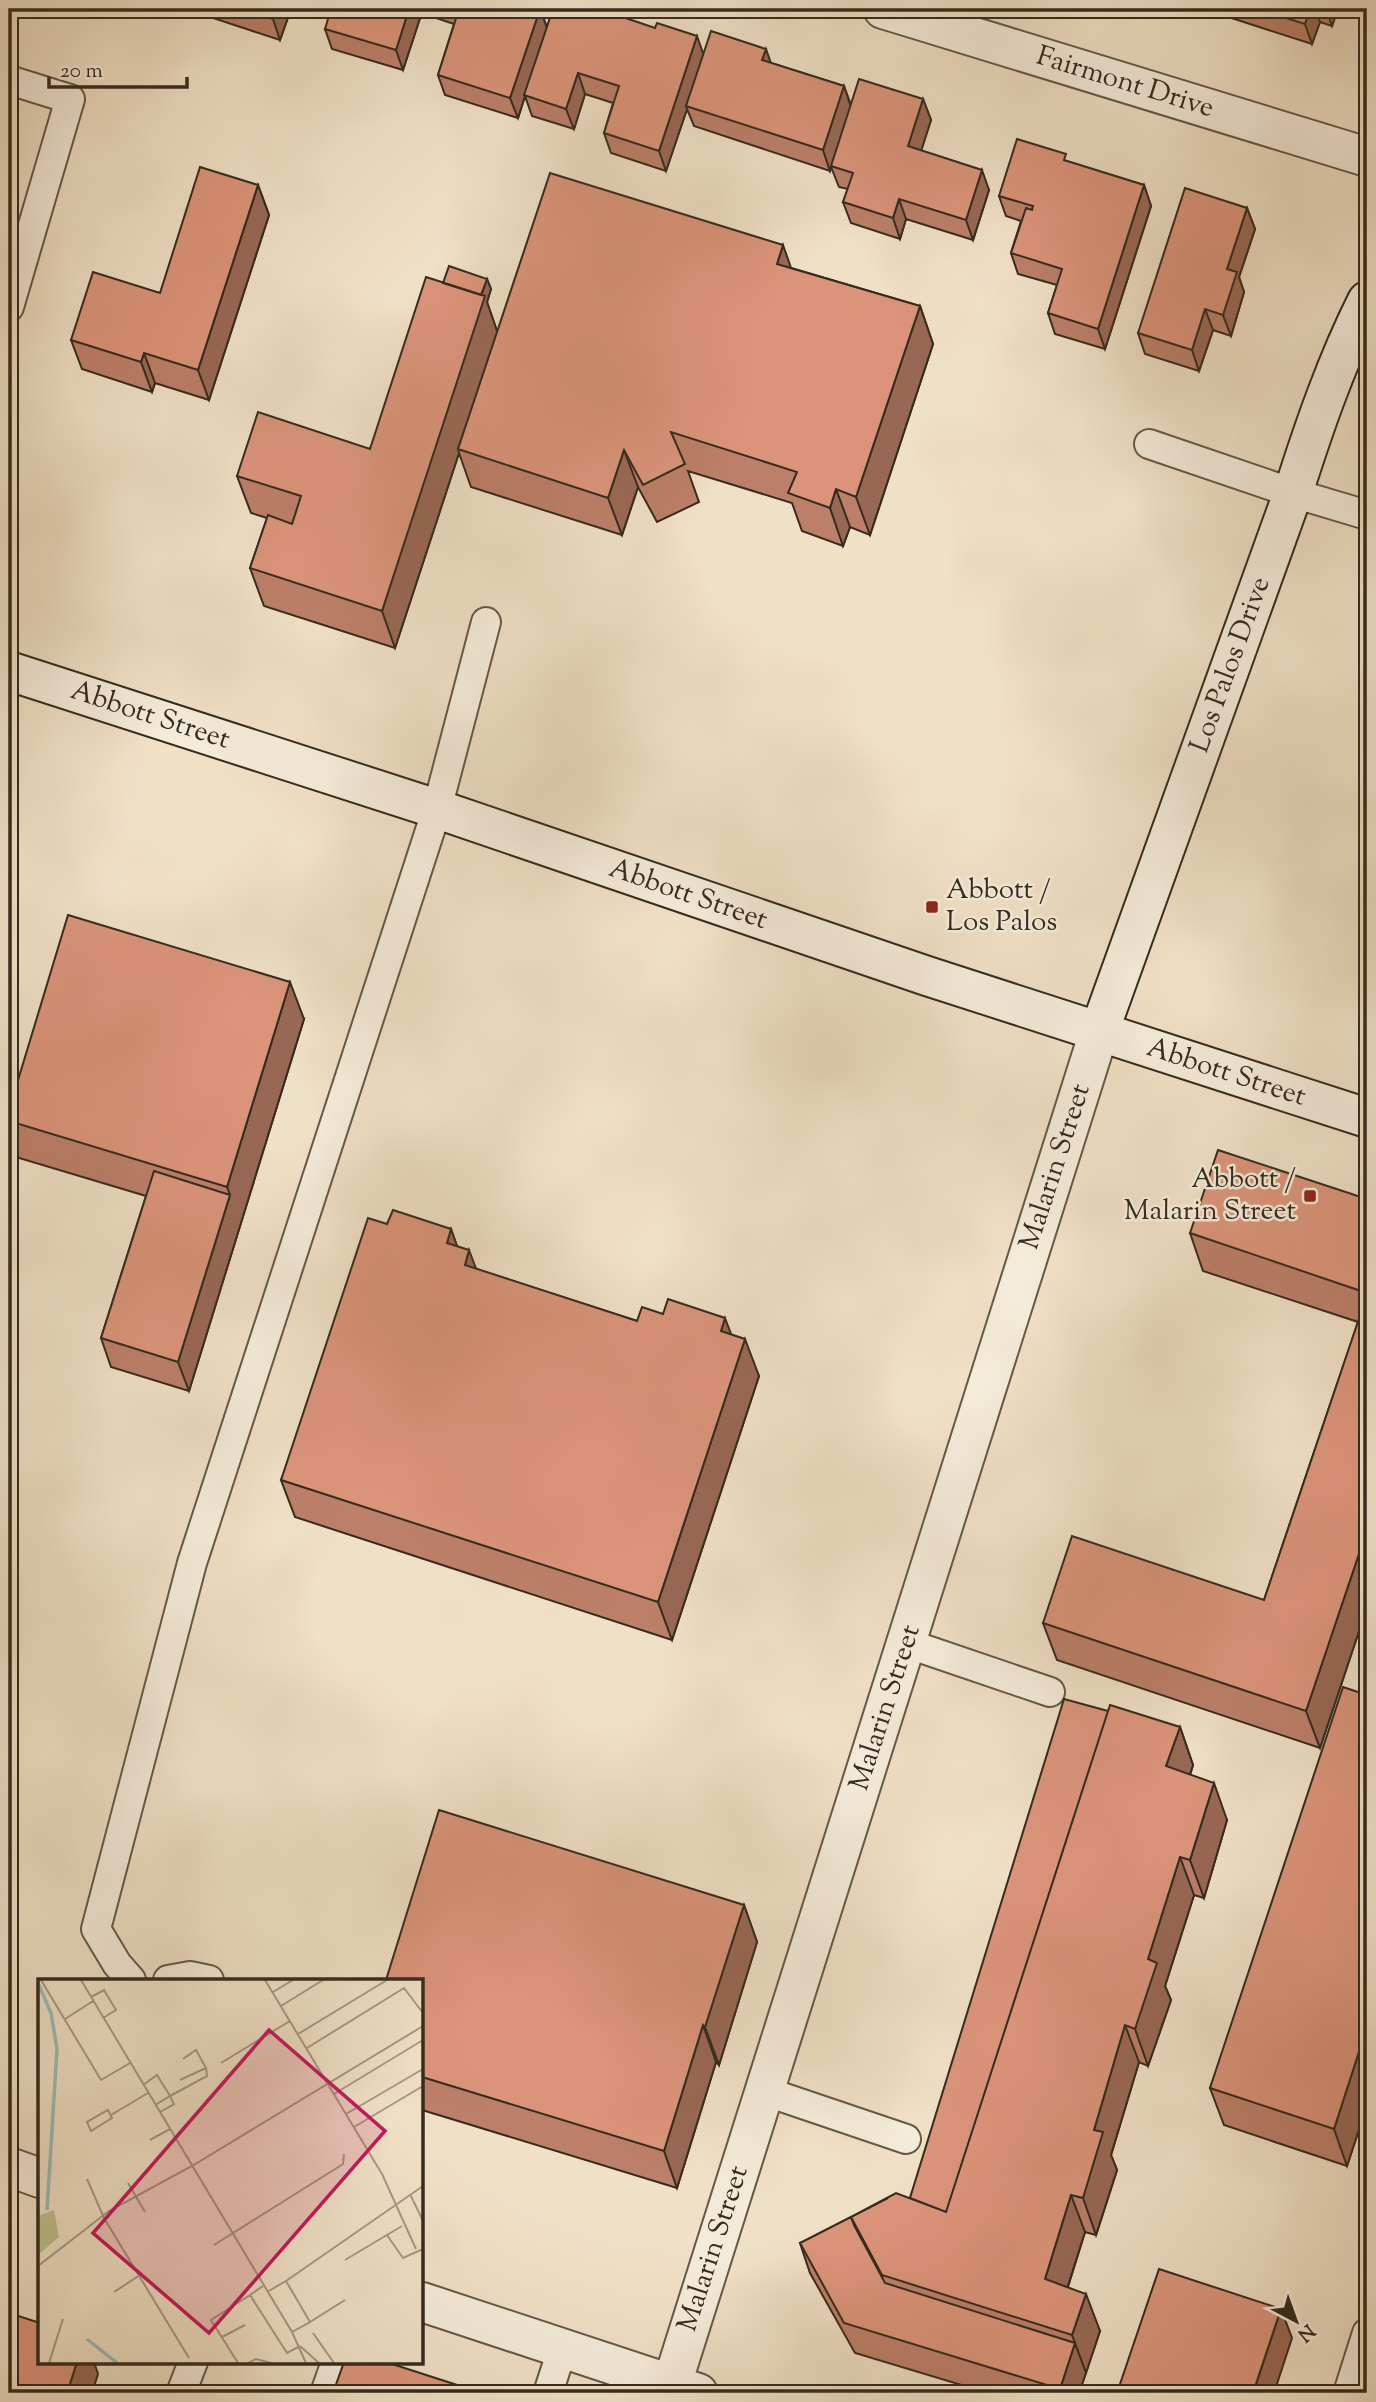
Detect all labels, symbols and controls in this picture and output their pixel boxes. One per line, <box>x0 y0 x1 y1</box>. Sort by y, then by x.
street label: Fairmont Drive <box>1031 37 1219 129</box>
scale bar <box>49 46 187 90</box>
text: 20 m <box>60 57 103 87</box>
street label: Los Palos Drive <box>1181 571 1281 759</box>
street label: Abbott Street <box>65 671 235 761</box>
street label: Abbott Street <box>603 849 773 941</box>
place label: Abbott / Los Palos <box>946 871 1057 943</box>
marker: Abbott / Los Palos <box>924 899 940 915</box>
street label: Abbott Street <box>1141 1028 1311 1118</box>
street label: Malarin Street <box>1010 1079 1102 1255</box>
place label: Abbott / Malarin Street <box>1124 1160 1296 1232</box>
marker: Abbott / Malarin Street <box>1302 1188 1318 1204</box>
street label: Malarin Street <box>840 1620 932 1796</box>
inset map <box>38 1979 424 2364</box>
street label: Malarin Street <box>668 2161 760 2337</box>
north arrow <box>1260 2286 1330 2356</box>
text: N <box>1291 2317 1320 2347</box>

